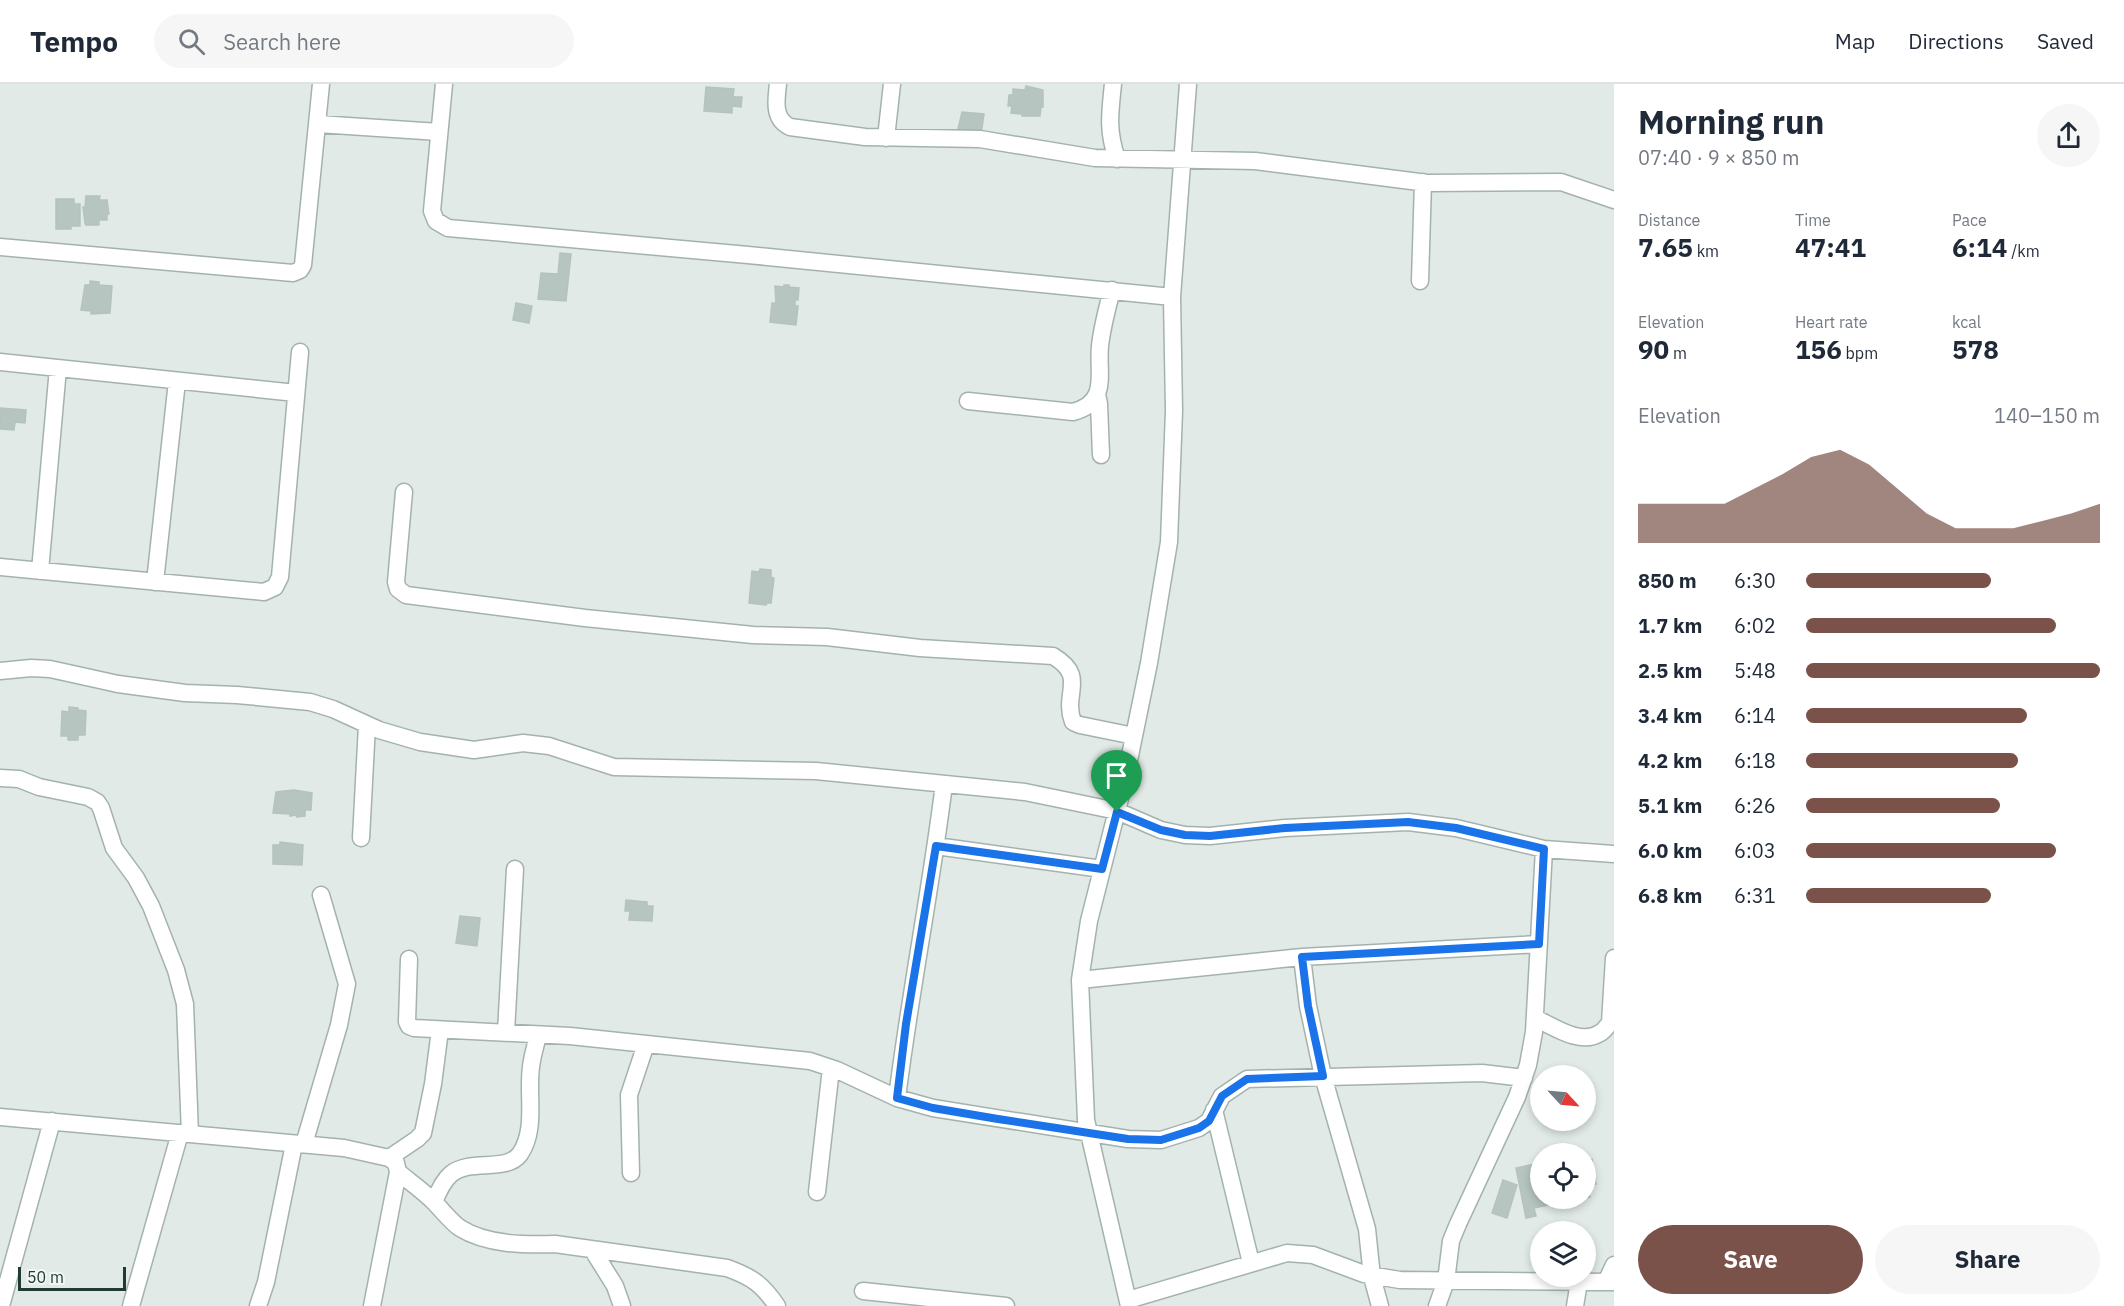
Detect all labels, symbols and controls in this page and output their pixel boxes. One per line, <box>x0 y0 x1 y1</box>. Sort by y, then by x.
search box <box>154 14 574 68</box>
text: Tempo <box>30 23 118 60</box>
icon: search <box>175 25 208 58</box>
text: Search here <box>223 27 341 56</box>
text: Map <box>1835 27 1875 55</box>
text: Directions <box>1908 27 2004 55</box>
text: Saved <box>2037 27 2094 55</box>
text: Morning run <box>1638 100 1824 143</box>
button: share <box>2037 104 2100 167</box>
text: 07:40 · 9 × 850 m <box>1638 144 1799 171</box>
text: Distance <box>1638 210 1700 230</box>
text: Time <box>1795 210 1831 230</box>
text: Pace <box>1952 210 1987 230</box>
text: 7.65 <box>1638 230 1693 264</box>
text: 47:41 <box>1795 230 1866 264</box>
text: 6:14 <box>1952 230 2007 264</box>
text: km <box>1693 241 1719 261</box>
text: /km <box>2007 241 2040 261</box>
text: Elevation <box>1638 312 1704 332</box>
text: Heart rate <box>1795 312 1868 332</box>
text: kcal <box>1952 312 1981 332</box>
text: 90 <box>1638 332 1669 366</box>
text: 156 <box>1795 332 1842 366</box>
text: 578 <box>1952 332 1999 366</box>
text: m <box>1669 343 1687 363</box>
text: bpm <box>1842 343 1878 363</box>
text: Elevation <box>1638 402 1721 429</box>
text: 140–150 m <box>1994 402 2100 429</box>
text: 850 m <box>1638 567 1697 594</box>
text: 6:30 <box>1734 567 1776 594</box>
text: 1.7 km <box>1638 612 1702 639</box>
text: 6:02 <box>1734 612 1776 639</box>
text: 2.5 km <box>1638 657 1702 684</box>
text: 5:48 <box>1734 657 1776 684</box>
text: 3.4 km <box>1638 702 1702 729</box>
text: 6:14 <box>1734 702 1776 729</box>
text: 4.2 km <box>1638 747 1702 774</box>
text: 6:18 <box>1734 747 1776 774</box>
pin <box>1091 750 1142 812</box>
icon: arrive <box>1100 759 1133 792</box>
text: 5.1 km <box>1638 792 1702 819</box>
text: 6:26 <box>1734 792 1776 819</box>
text: 6.0 km <box>1638 837 1702 864</box>
text: 6:03 <box>1734 837 1776 864</box>
text: 6.8 km <box>1638 882 1702 909</box>
text: 6:31 <box>1734 882 1776 909</box>
north arrow <box>1530 1065 1596 1131</box>
map controls <box>1530 1065 1596 1287</box>
button: locate <box>1530 1143 1596 1209</box>
button: layers <box>1530 1221 1596 1287</box>
button: Save <box>1638 1225 1863 1294</box>
button: Share <box>1875 1225 2100 1294</box>
scale bar <box>18 1264 126 1292</box>
text: 50 m <box>27 1267 64 1287</box>

